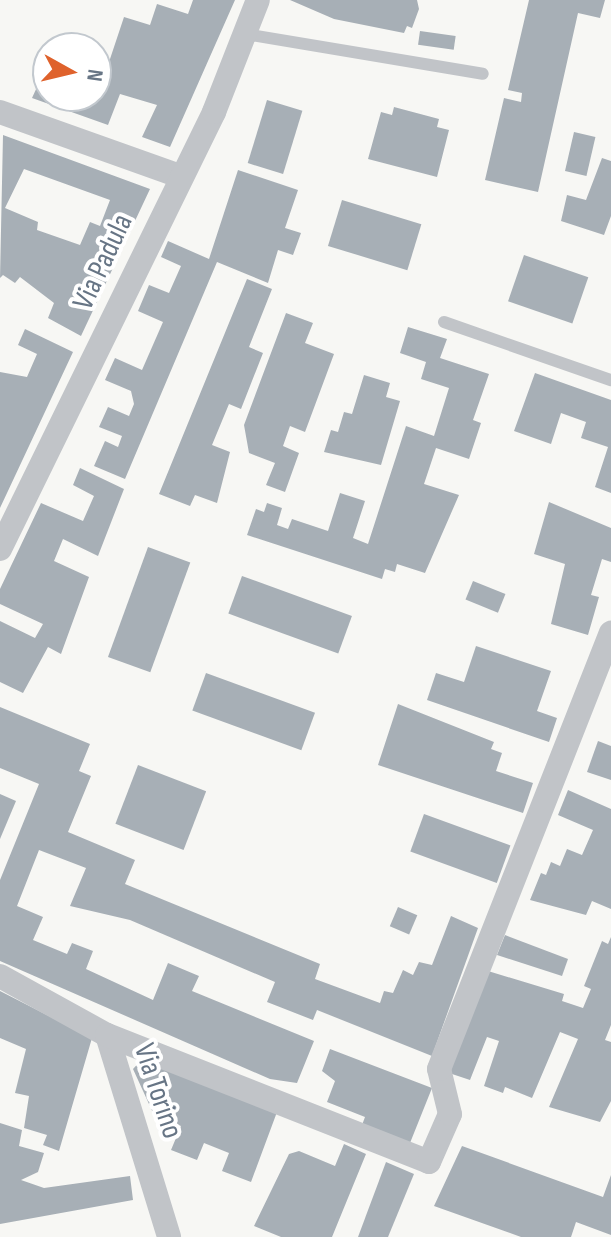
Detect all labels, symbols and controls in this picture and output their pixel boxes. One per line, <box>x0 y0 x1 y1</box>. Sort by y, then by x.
north arrow <box>32 32 112 112</box>
text: N <box>80 67 108 83</box>
street label: Via Padula <box>65 208 141 316</box>
street label: Via Torino <box>126 1039 190 1143</box>

